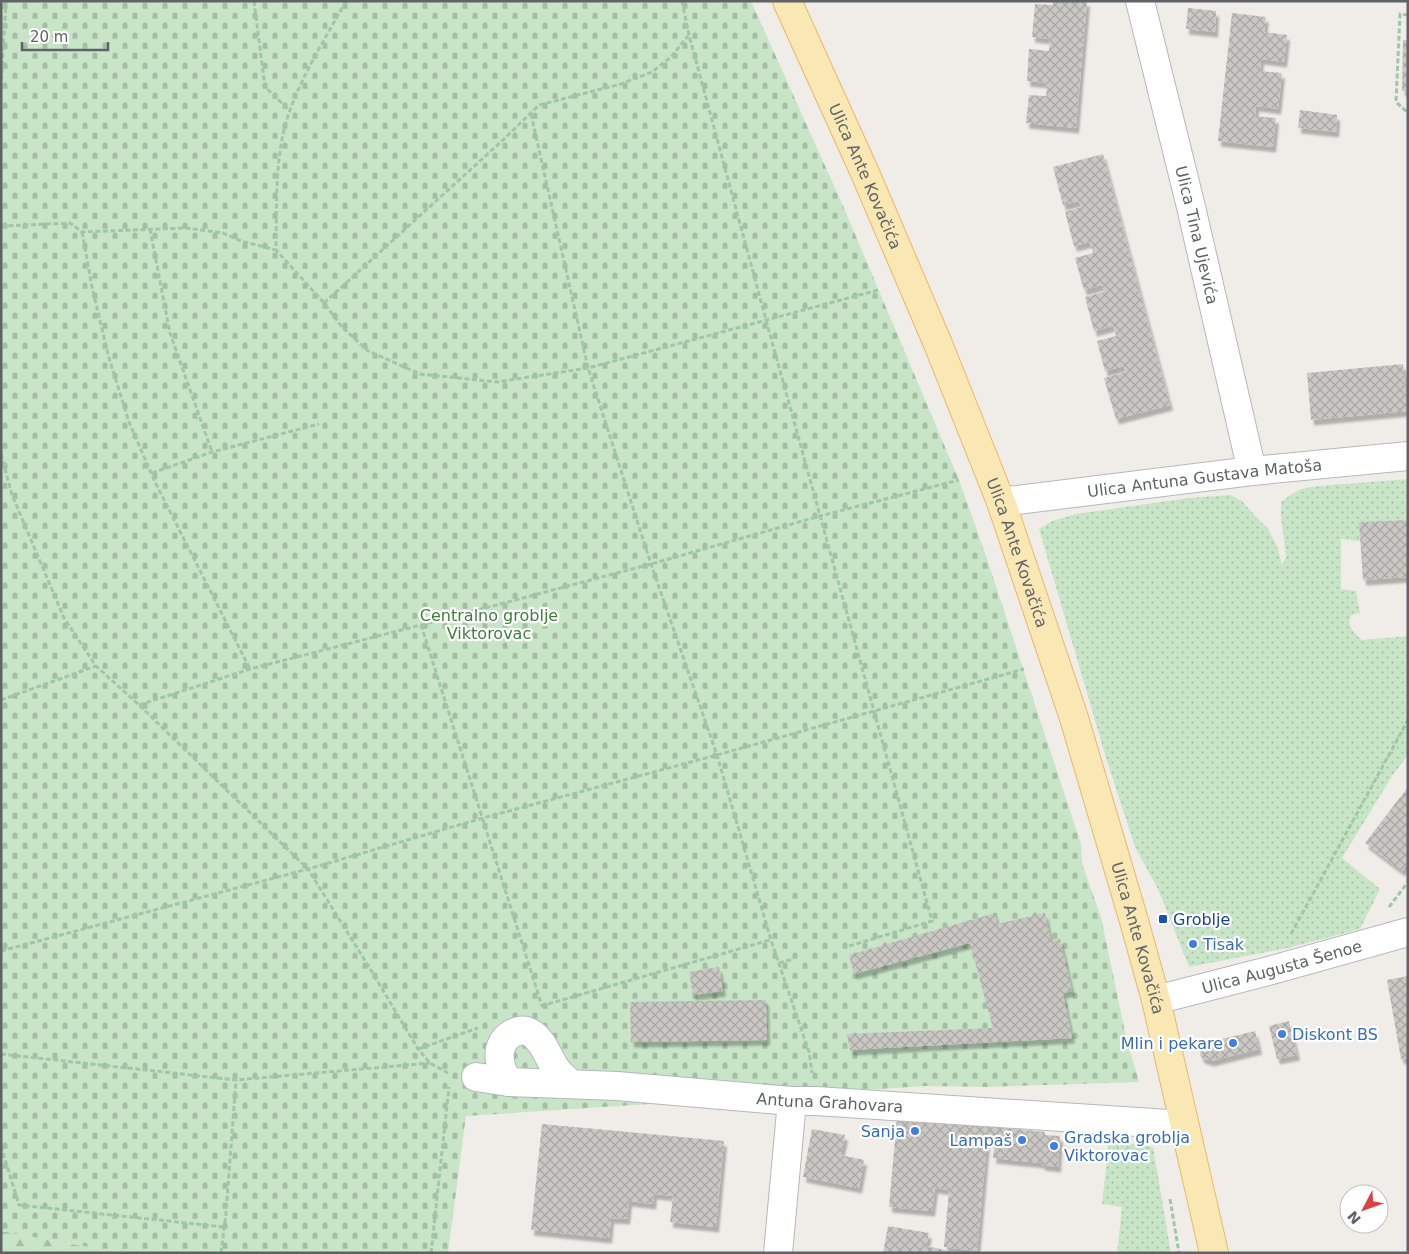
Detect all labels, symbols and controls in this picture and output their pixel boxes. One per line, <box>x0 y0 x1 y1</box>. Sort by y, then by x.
scale bar <box>22 20 109 52</box>
text: 20 m <box>30 28 68 46</box>
street label: Ulica Ante Kovačića <box>825 100 906 252</box>
street label: Ulica Tina Ujevića <box>1172 164 1223 306</box>
street label: Ulica Antuna Gustava Matoša <box>1086 455 1323 501</box>
street label: Ulica Ante Kovačića <box>983 475 1052 630</box>
park label: Centralno groblje Viktorovac <box>420 606 558 643</box>
street label: Ulica Ante Kovačića <box>1108 860 1168 1016</box>
place label: Groblje <box>1173 910 1230 929</box>
marker: Groblje <box>1157 913 1169 925</box>
place label: Tisak <box>1202 935 1245 954</box>
street label: Ulica Augusta Šenoe <box>1200 936 1364 997</box>
marker: Tisak <box>1187 938 1199 950</box>
place label: Diskont BS <box>1292 1025 1378 1044</box>
marker: Diskont BS <box>1276 1028 1288 1040</box>
place label: Mlin i pekare <box>1121 1034 1223 1053</box>
marker: Mlin i pekare <box>1227 1037 1239 1049</box>
street label: Antuna Grahovara <box>756 1088 904 1116</box>
place label: Sanja <box>861 1122 905 1141</box>
marker: Sanja <box>909 1125 921 1137</box>
place label: Gradska groblja Viktorovac <box>1064 1128 1190 1165</box>
place label: Lampaš <box>949 1131 1012 1150</box>
marker: Lampaš <box>1016 1134 1028 1146</box>
marker: Gradska groblja Viktorovac <box>1048 1140 1060 1152</box>
north arrow <box>1339 1184 1389 1234</box>
text: N <box>1344 1208 1364 1227</box>

